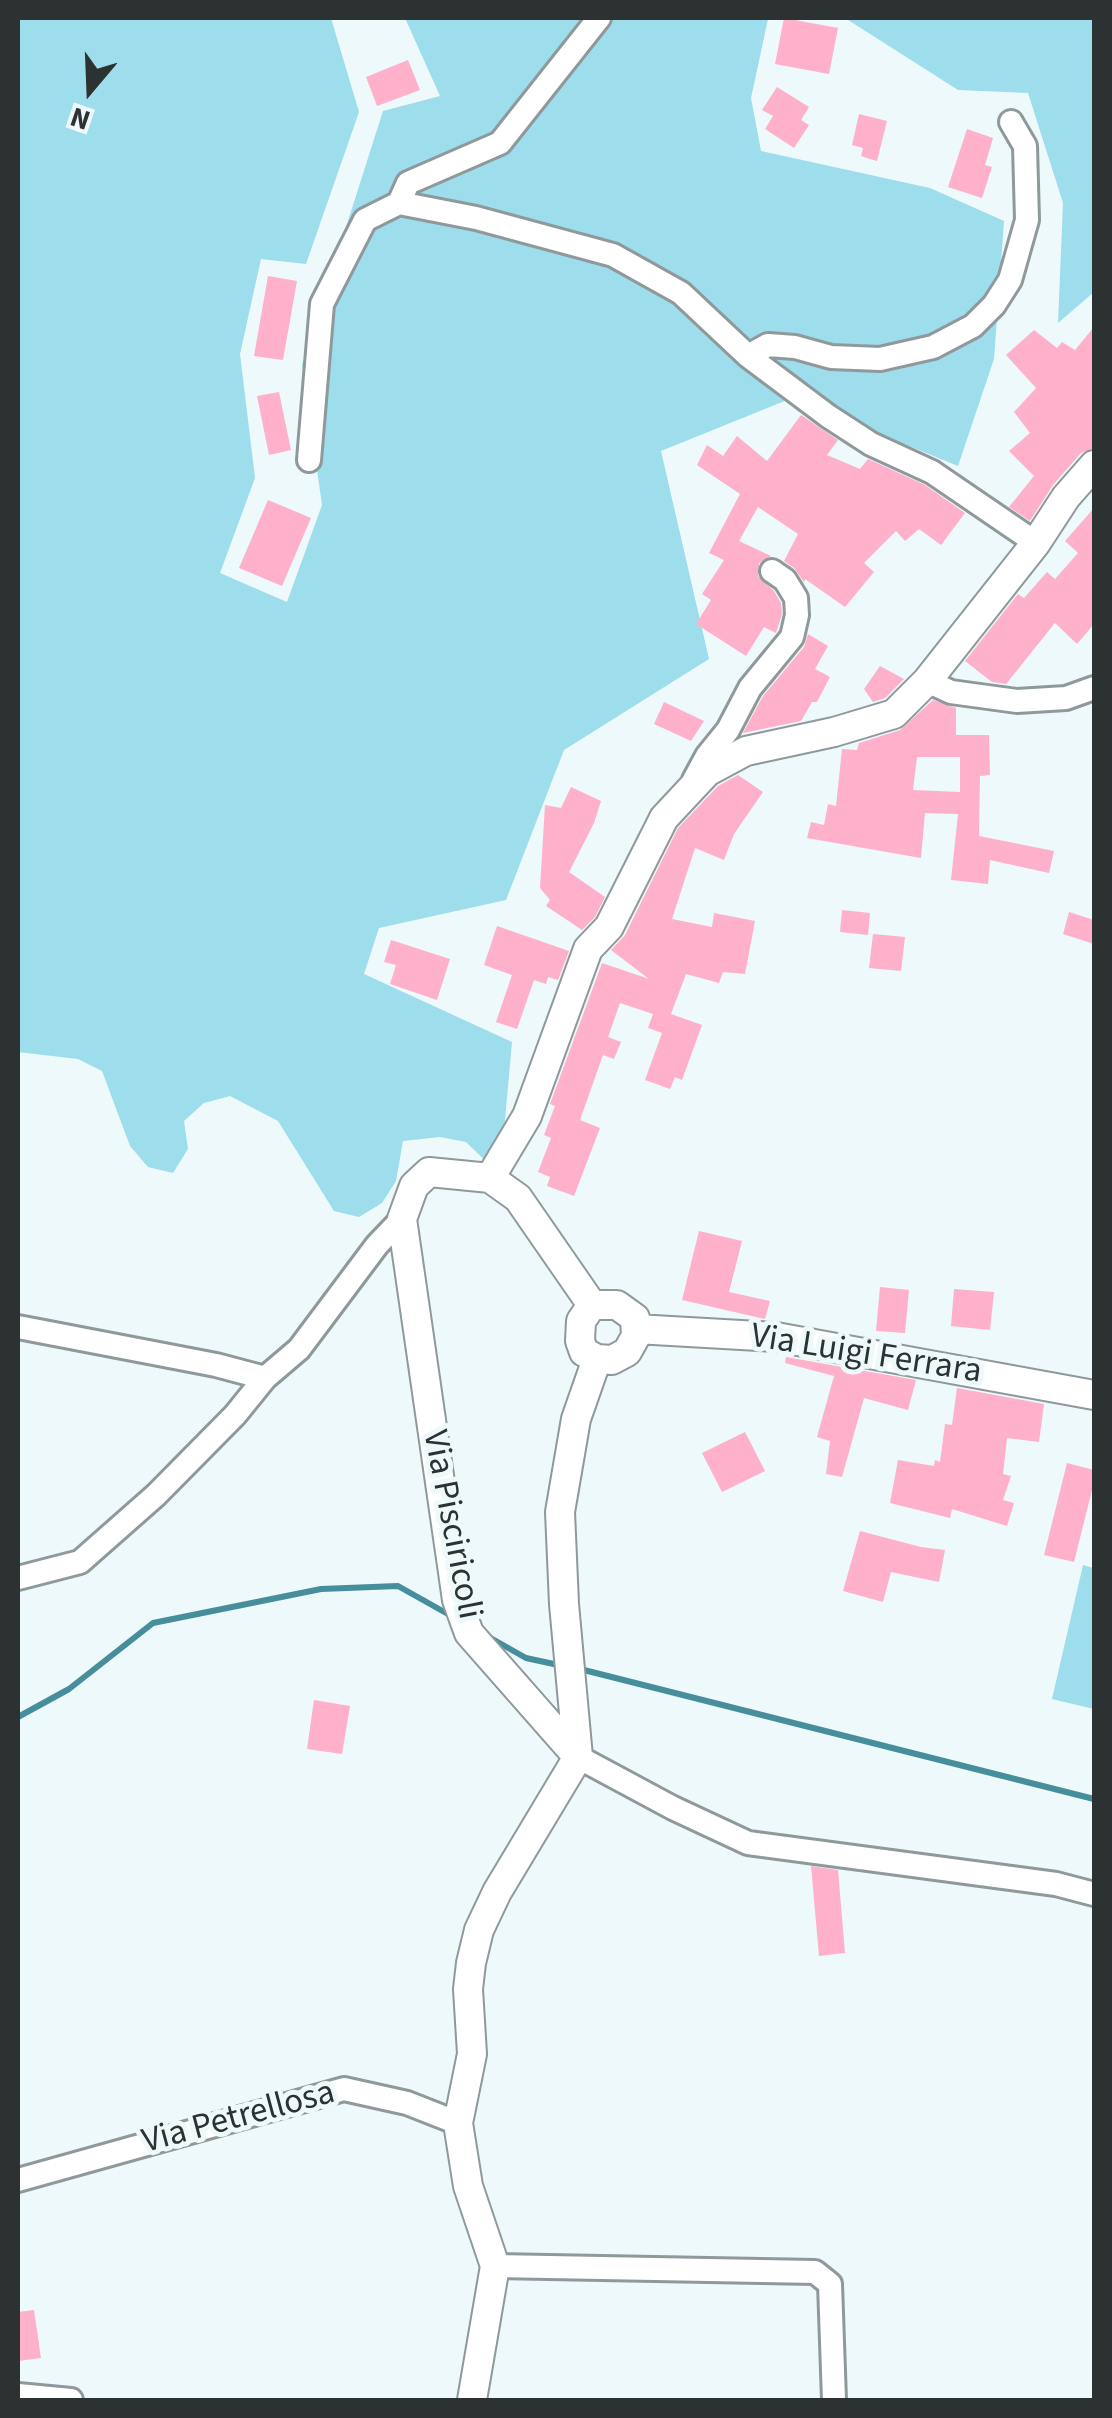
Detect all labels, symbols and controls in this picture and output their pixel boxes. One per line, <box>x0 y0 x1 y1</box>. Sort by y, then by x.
north arrow <box>40 40 140 140</box>
text: N <box>65 96 96 140</box>
street label: Via Luigi Ferrara <box>748 1317 984 1395</box>
street label: Via Pisciricoli <box>411 1427 489 1623</box>
street label: Via Petrellosa <box>138 2073 340 2165</box>

